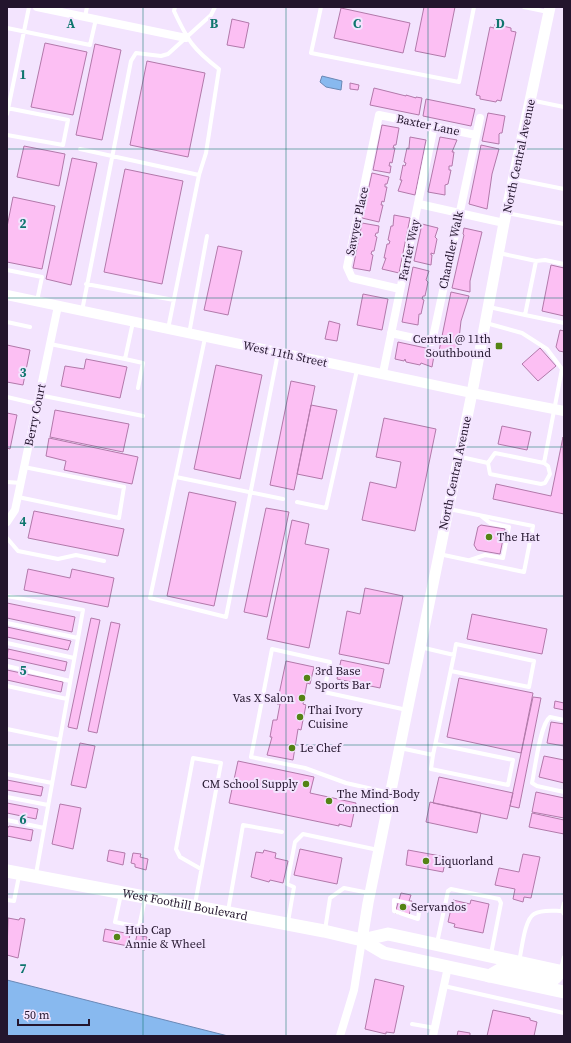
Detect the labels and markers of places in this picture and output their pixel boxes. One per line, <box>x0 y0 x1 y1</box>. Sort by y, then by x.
place label: Central @ 11th Southbound <box>413 331 491 361</box>
marker: Central @ 11th Southbound <box>494 341 504 351</box>
place label: The Hat <box>497 529 540 545</box>
marker: The Hat <box>484 532 494 542</box>
place label: 3rd Base Sports Bar <box>315 663 371 693</box>
marker: 3rd Base Sports Bar <box>302 673 312 683</box>
place label: Vas X Salon <box>232 690 294 706</box>
marker: Vas X Salon <box>297 693 307 703</box>
place label: Thai Ivory Cuisine <box>308 702 364 732</box>
marker: Thai Ivory Cuisine <box>295 712 305 722</box>
place label: Le Chef <box>300 740 343 756</box>
marker: Le Chef <box>287 743 297 753</box>
place label: CM School Supply <box>202 776 299 792</box>
marker: CM School Supply <box>301 779 311 789</box>
place label: The Mind-Body Connection <box>337 786 420 816</box>
marker: The Mind-Body Connection <box>324 796 334 806</box>
place label: Liquorland <box>434 853 494 869</box>
marker: Liquorland <box>421 856 431 866</box>
place label: Servandos <box>411 899 466 915</box>
marker: Servandos <box>398 902 408 912</box>
place label: Hub Cap Annie & Wheel <box>125 922 206 952</box>
marker: Hub Cap Annie & Wheel <box>112 932 122 942</box>

